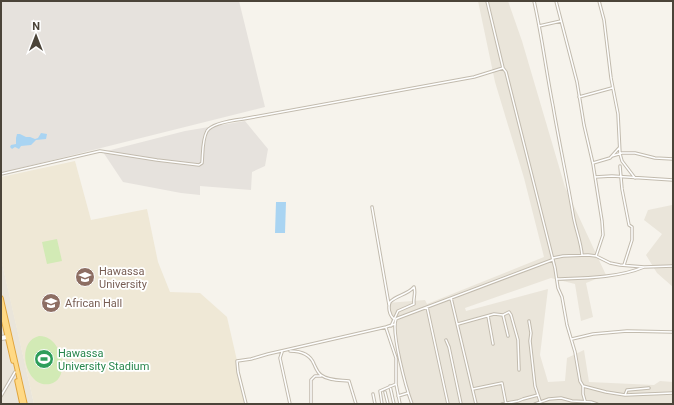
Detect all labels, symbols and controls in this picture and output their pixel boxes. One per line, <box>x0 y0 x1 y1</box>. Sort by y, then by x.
north arrow <box>16 16 56 56</box>
text: N <box>32 20 40 33</box>
place label: Hawassa University <box>99 265 148 291</box>
school or university icon: Hawassa University <box>74 266 96 288</box>
school or university icon: African Hall <box>40 292 62 314</box>
place label: African Hall <box>65 297 122 310</box>
place label: Hawassa University Stadium <box>58 347 149 373</box>
sports icon: Hawassa University Stadium <box>33 348 55 370</box>

